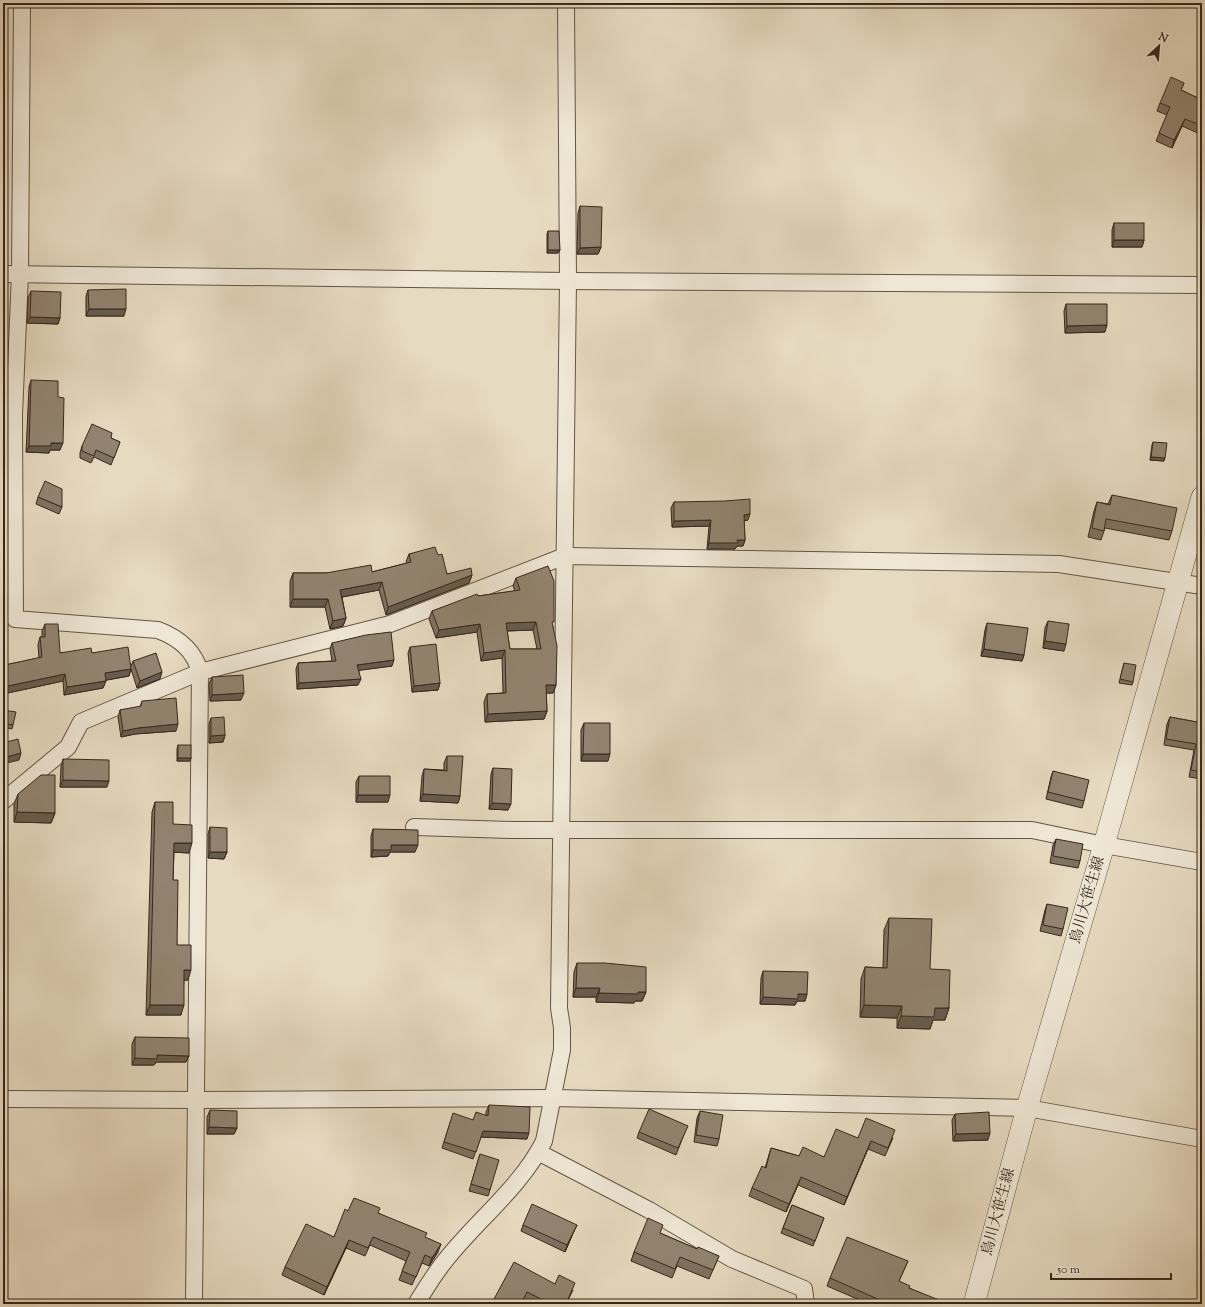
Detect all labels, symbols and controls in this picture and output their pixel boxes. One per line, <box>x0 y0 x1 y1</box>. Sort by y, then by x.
north arrow <box>1139 26 1179 66</box>
text: N <box>1155 28 1171 47</box>
street label: 鳥川大笹生線 <box>1066 854 1110 946</box>
street label: 鳥川大笹生線 <box>977 1166 1021 1258</box>
scale bar <box>1051 1255 1171 1281</box>
text: 50 m <box>1056 1261 1080 1279</box>

